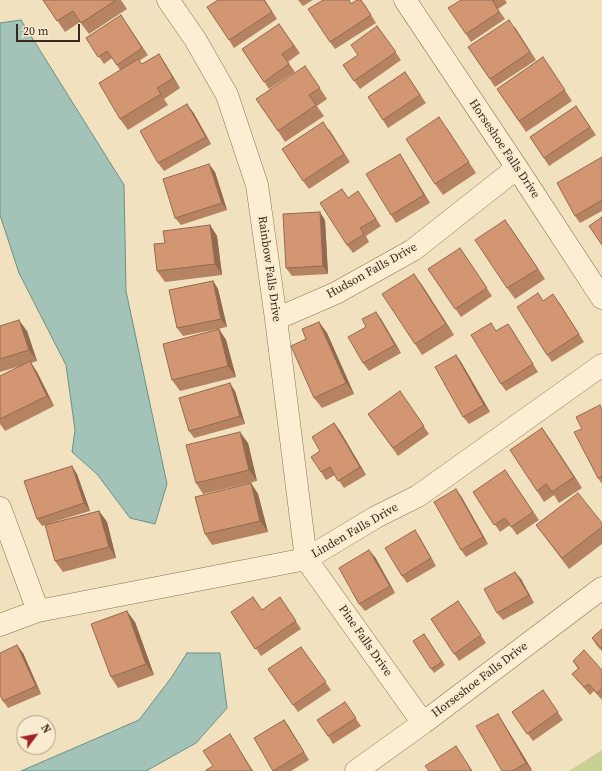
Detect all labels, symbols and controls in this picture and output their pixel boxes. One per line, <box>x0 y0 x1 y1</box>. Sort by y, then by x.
scale bar <box>18 16 82 42</box>
text: 20 m <box>23 23 49 39</box>
street label: Horseshoe Falls Drive <box>465 97 543 201</box>
street label: Rainbow Falls Drive <box>254 215 284 323</box>
street label: Hudson Falls Drive <box>324 240 420 302</box>
street label: Linden Falls Drive <box>309 500 401 562</box>
street label: Pine Falls Drive <box>335 603 395 679</box>
street label: Horseshoe Falls Drive <box>429 639 531 721</box>
north arrow <box>16 715 56 755</box>
text: N <box>37 722 54 736</box>

